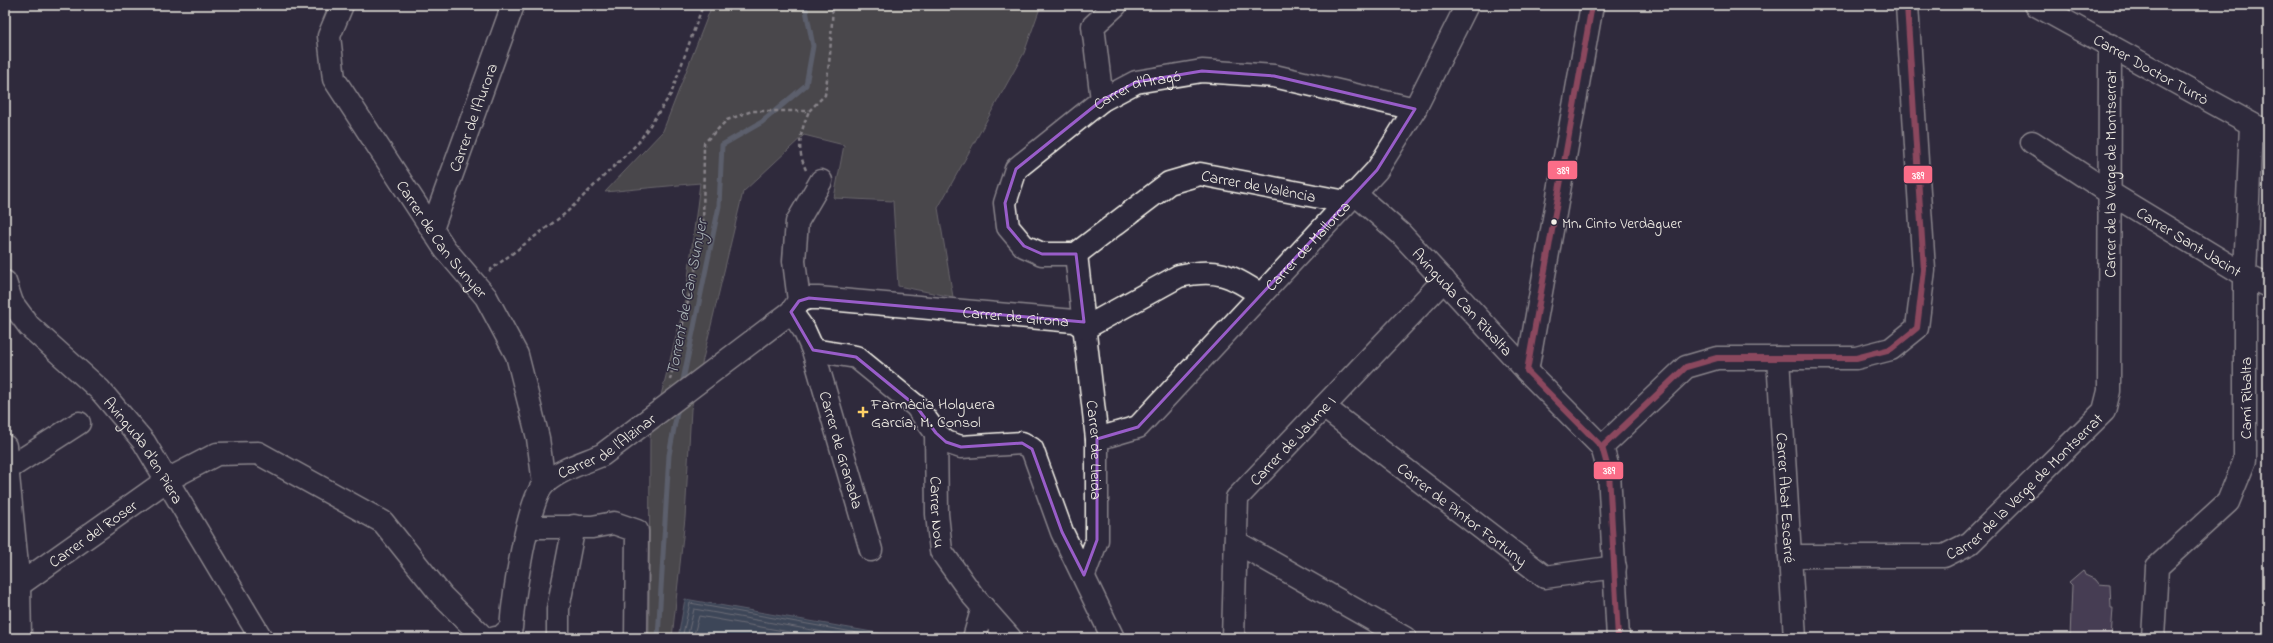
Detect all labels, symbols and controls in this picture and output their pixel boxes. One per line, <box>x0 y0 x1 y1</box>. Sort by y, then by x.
street label: Carrer Doctor Turrò <box>2088 29 2213 112</box>
street label: Carrer de l'Aurora <box>444 60 505 175</box>
street label: Carrer d'Aragó <box>1088 65 1183 117</box>
street label: Carrer de la Verge de Montserrat <box>2099 69 2124 278</box>
line badge: 389 <box>1547 160 1578 180</box>
text: 389 <box>1556 163 1570 179</box>
street label: Carrer de València <box>1199 164 1318 210</box>
line badge: 389 <box>1903 165 1933 184</box>
text: 389 <box>1911 168 1925 184</box>
street label: Carrer de Can Sunyer <box>389 176 492 304</box>
street label: Carrer de Mallorca <box>1260 196 1357 297</box>
street label: Carrer Sant Jacint <box>2131 202 2246 284</box>
place label: Mn. Cinto Verdaguer <box>1562 213 1682 236</box>
water label: Torrent de Can Sunyer <box>660 215 716 378</box>
marker: Mn. Cinto Verdaguer <box>1549 217 1559 227</box>
street label: Avinguda Can Ribalta <box>1405 243 1518 362</box>
street label: Carrer de Girona <box>961 301 1070 334</box>
street label: Camí Ribalta <box>2235 357 2259 439</box>
street label: Carrer de Granada <box>812 389 868 512</box>
street label: Carrer de Jaume I <box>1245 391 1342 492</box>
street label: Avinguda d'en Piera <box>97 392 188 509</box>
place label: Farmàcia Holguera García, M. Consol <box>870 393 995 435</box>
street label: Carrer de Lleida <box>1079 399 1107 500</box>
marker: Farmàcia Holguera García, M. Consol <box>858 407 868 417</box>
street label: Carrer de l'Alzinar <box>554 408 662 486</box>
street label: Carrer de la Verge de Montserrat <box>1942 408 2110 567</box>
street label: Carrer Abat Escarré <box>1769 432 1800 565</box>
street label: Carrer de Pintor Fortuny <box>1391 457 1532 573</box>
line badge: 389 <box>1593 461 1624 480</box>
text: 389 <box>1602 463 1616 479</box>
street label: Carrer Nou <box>923 476 951 549</box>
street label: Carrer del Roser <box>44 495 143 574</box>

